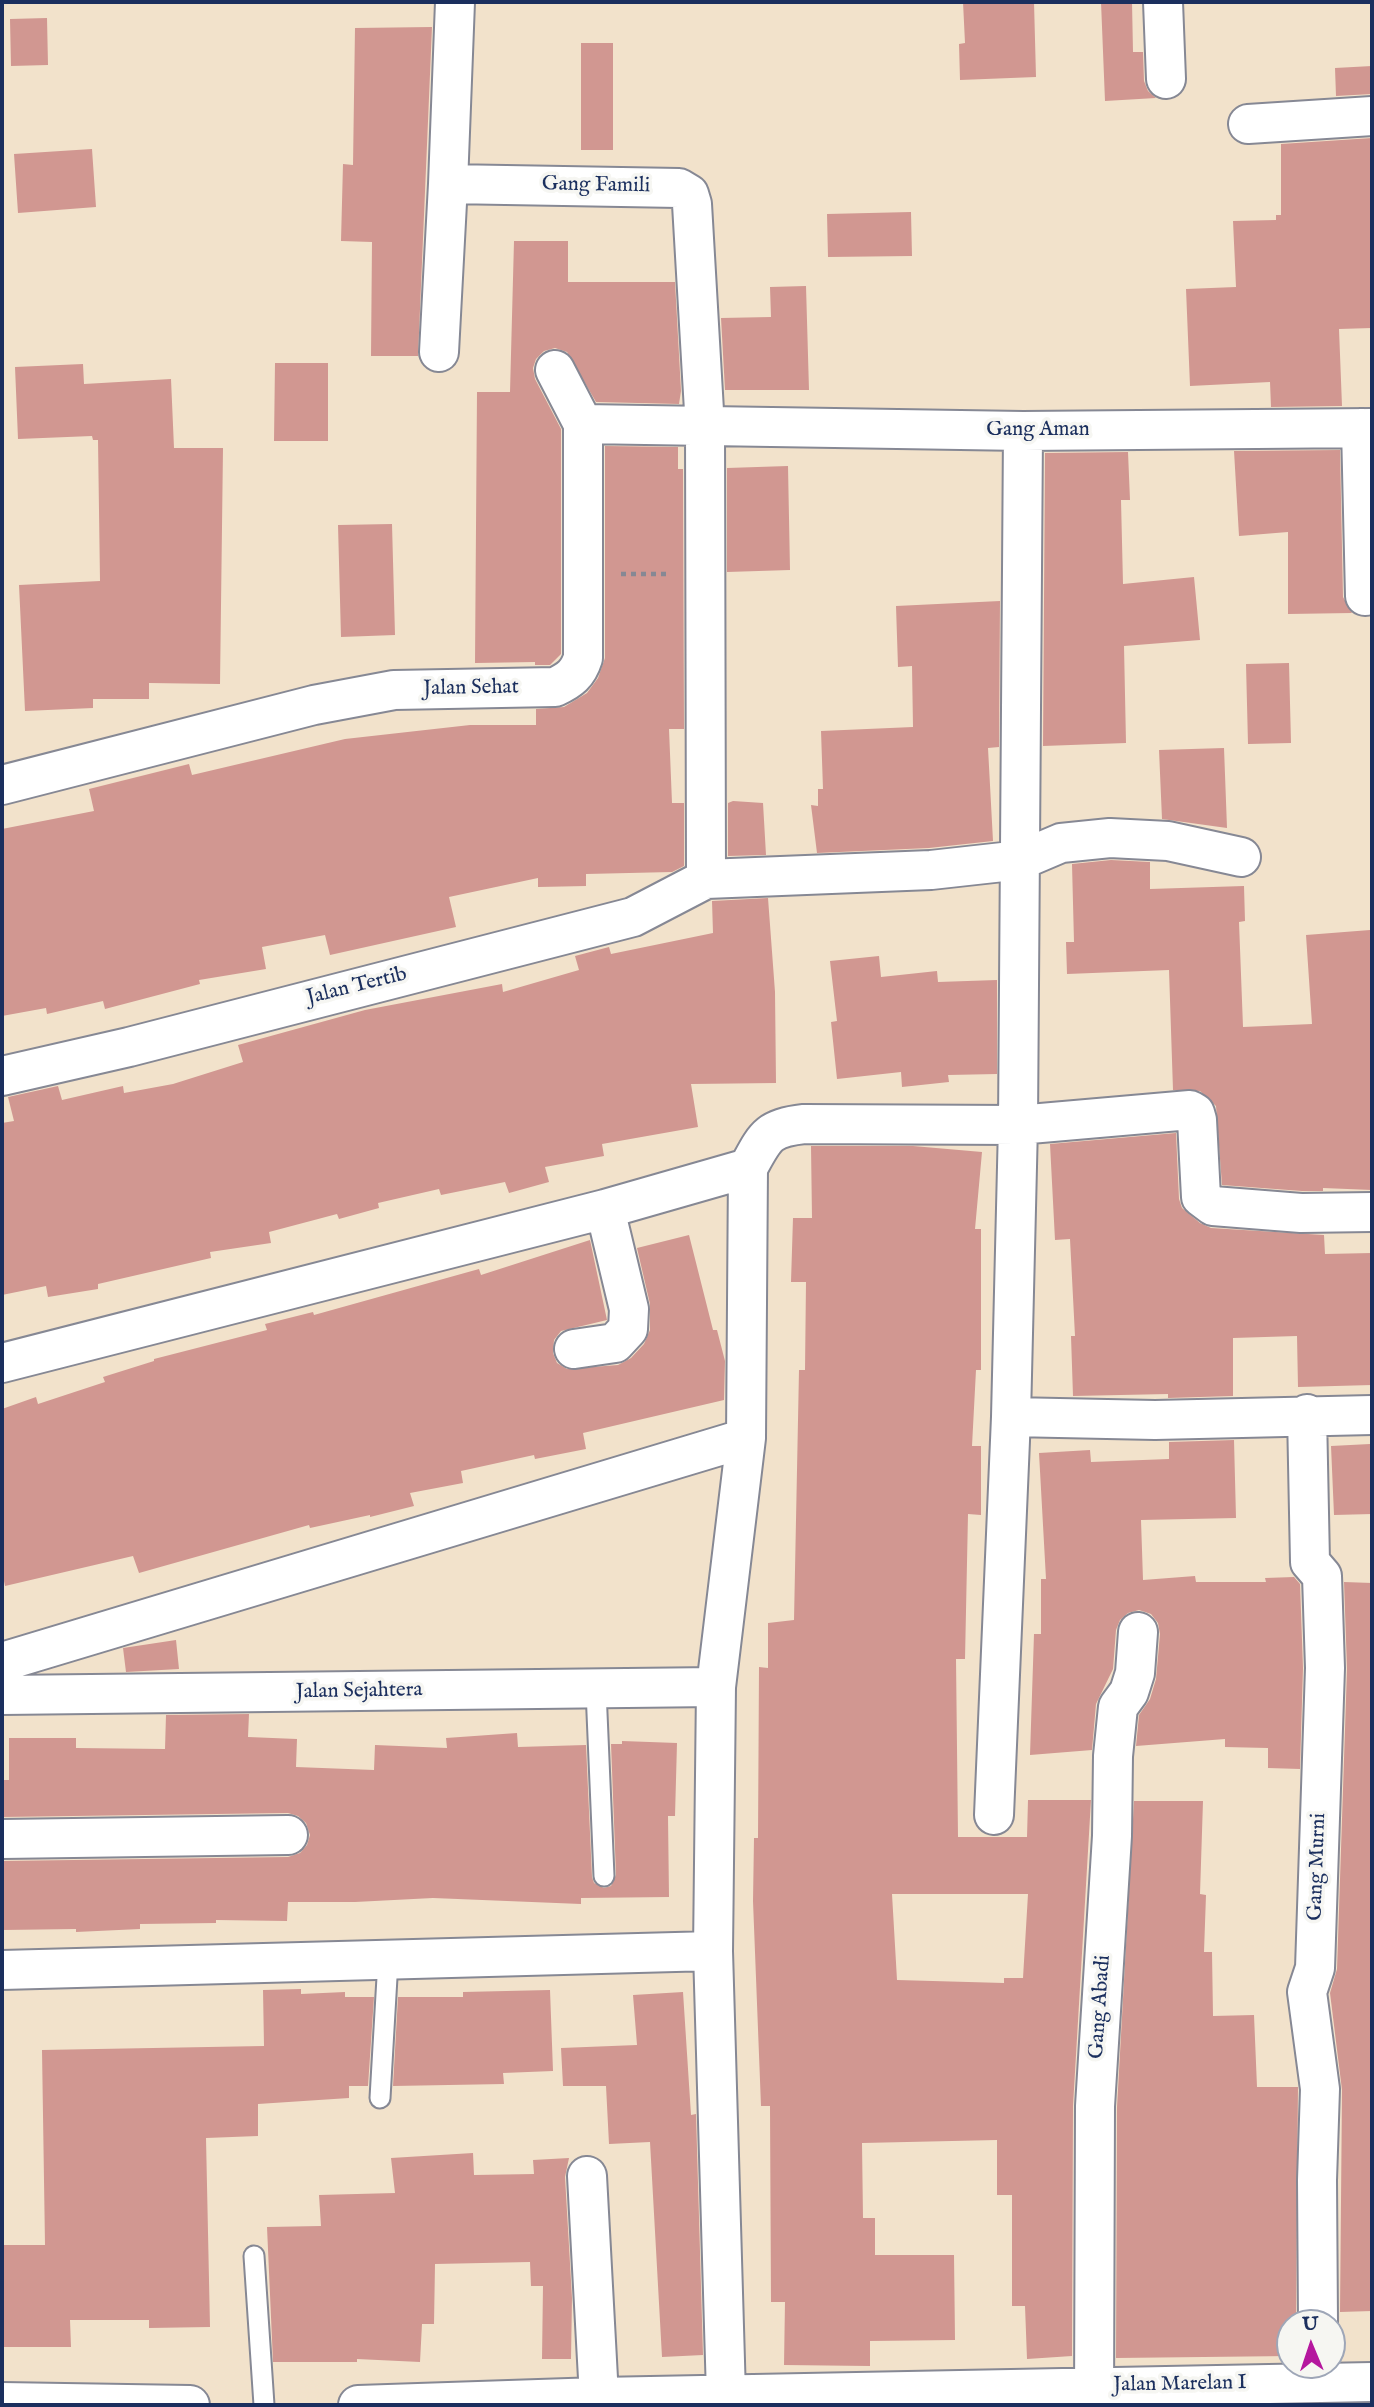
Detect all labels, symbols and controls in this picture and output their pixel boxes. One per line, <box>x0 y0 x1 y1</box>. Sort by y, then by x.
street label: Gang Famili <box>542 172 650 200</box>
street label: Gang Aman <box>986 418 1090 444</box>
street label: Jalan Sehat <box>423 676 519 702</box>
street label: Jalan Tertib <box>304 962 410 1012</box>
street label: Jalan Sejahtera <box>295 1678 423 1706</box>
street label: Gang Murni <box>1304 1813 1332 1921</box>
street label: Gang Abadi <box>1085 1954 1117 2060</box>
north arrow <box>1276 2309 1346 2379</box>
text: U <box>1302 2313 1319 2337</box>
street label: Jalan Marelan I <box>1113 2371 1247 2399</box>

